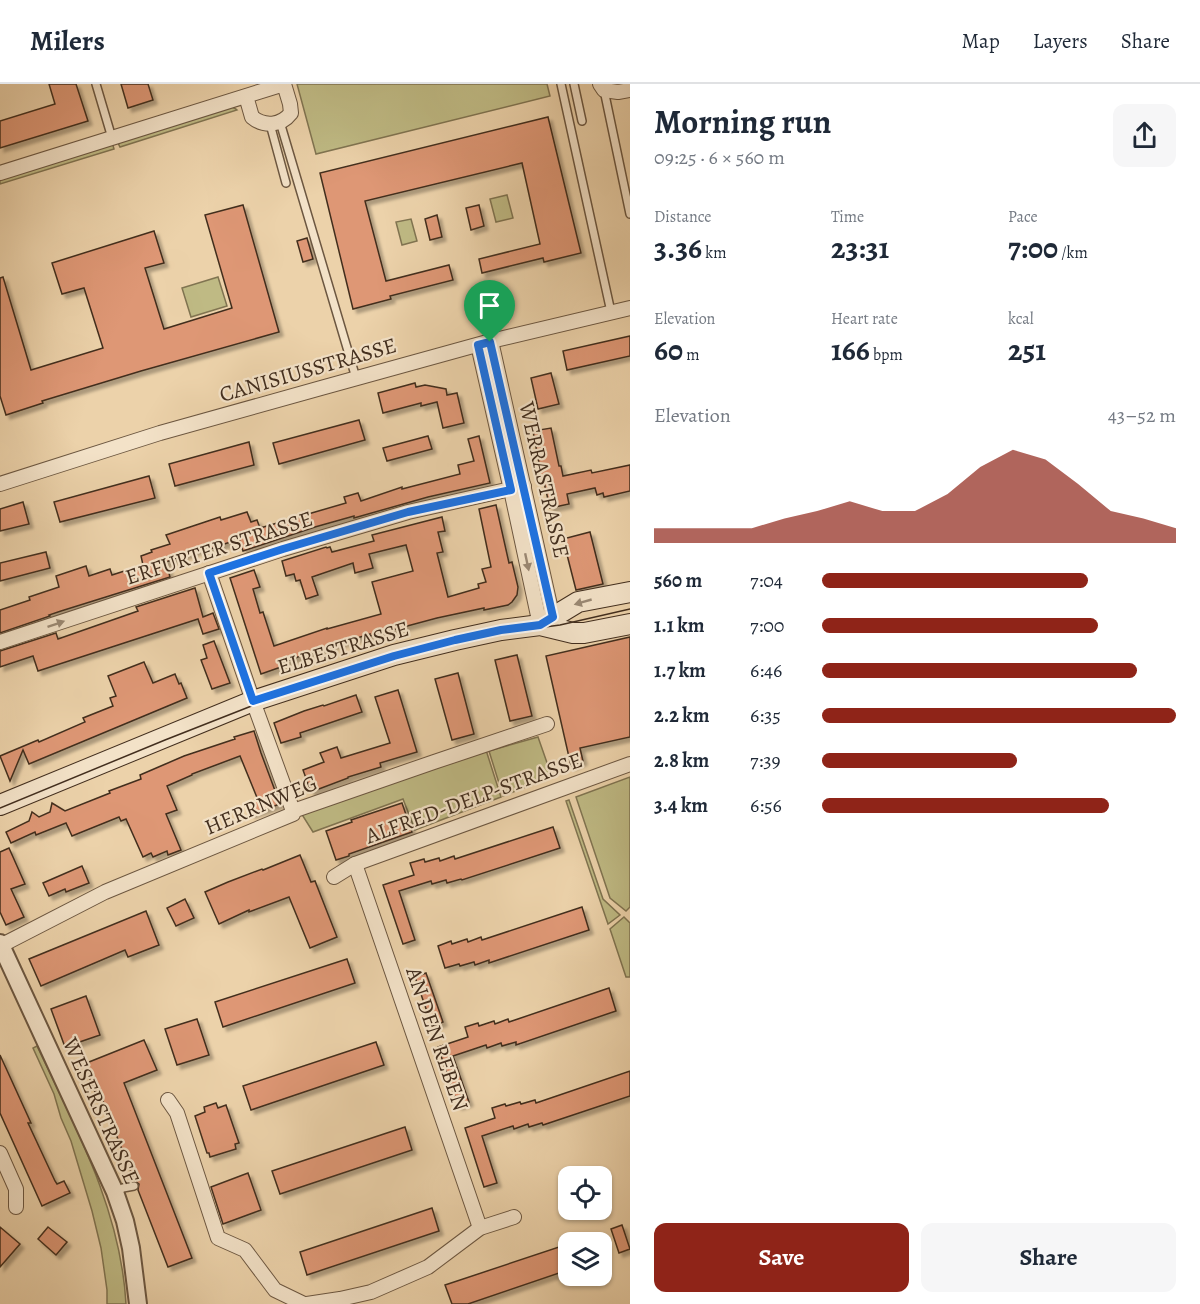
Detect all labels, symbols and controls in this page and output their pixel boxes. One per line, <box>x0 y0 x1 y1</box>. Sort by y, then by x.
text: Milers <box>30 22 105 60</box>
text: Map <box>961 27 1000 55</box>
text: Layers <box>1033 27 1088 55</box>
text: Share <box>1121 27 1170 55</box>
text: Morning run <box>654 99 831 144</box>
button: share <box>1113 104 1176 167</box>
text: 09:25 · 6 × 560 m <box>654 144 785 171</box>
text: Distance <box>654 206 711 228</box>
text: Time <box>831 206 864 228</box>
text: Pace <box>1008 206 1038 228</box>
text: 3.36 <box>654 228 702 268</box>
text: 23:31 <box>831 228 889 268</box>
text: 7:00 <box>1008 228 1058 268</box>
text: km <box>702 242 727 264</box>
text: /km <box>1058 242 1088 264</box>
pin <box>464 280 515 342</box>
icon: arrive <box>473 289 506 322</box>
text: Elevation <box>654 308 715 330</box>
text: Heart rate <box>831 308 898 330</box>
text: kcal <box>1008 308 1034 330</box>
street label: CANISIUSSTRASSE <box>216 330 400 410</box>
text: 60 <box>654 330 683 370</box>
text: 166 <box>831 330 870 370</box>
text: 251 <box>1008 330 1046 370</box>
text: m <box>683 344 700 366</box>
text: bpm <box>870 344 903 366</box>
street label: WERRASTRASSE <box>511 398 577 561</box>
text: Elevation <box>654 402 731 429</box>
text: 43–52 m <box>1108 402 1176 429</box>
street label: ERFURTER STRASSE <box>122 504 316 592</box>
one-way arrow <box>523 553 532 572</box>
text: 560 m <box>654 567 702 594</box>
text: 7:04 <box>750 567 783 594</box>
one-way arrow <box>574 598 592 607</box>
text: 1.1 km <box>654 612 704 639</box>
text: 7:00 <box>750 612 784 639</box>
street label: ELBESTRASSE <box>274 614 412 682</box>
one-way arrow <box>47 618 65 628</box>
text: 1.7 km <box>654 657 706 684</box>
text: 6:46 <box>750 657 782 684</box>
text: 2.2 km <box>654 702 709 729</box>
text: 6:35 <box>750 702 781 729</box>
street label: ALFRED-DELP-STRASSE <box>360 745 587 852</box>
text: 2.8 km <box>654 747 709 774</box>
text: 7:39 <box>750 747 781 774</box>
street label: HERRNWEG <box>200 768 322 842</box>
text: 3.4 km <box>654 792 708 819</box>
text: 6:56 <box>750 792 782 819</box>
street label: AN DEN REBEN <box>398 962 476 1115</box>
street label: WESERSTRASSE <box>55 1032 147 1189</box>
map controls <box>558 1166 612 1286</box>
button: locate <box>558 1166 612 1220</box>
button: Save <box>654 1223 909 1292</box>
button: Share <box>921 1223 1176 1292</box>
button: layers <box>558 1232 612 1286</box>

